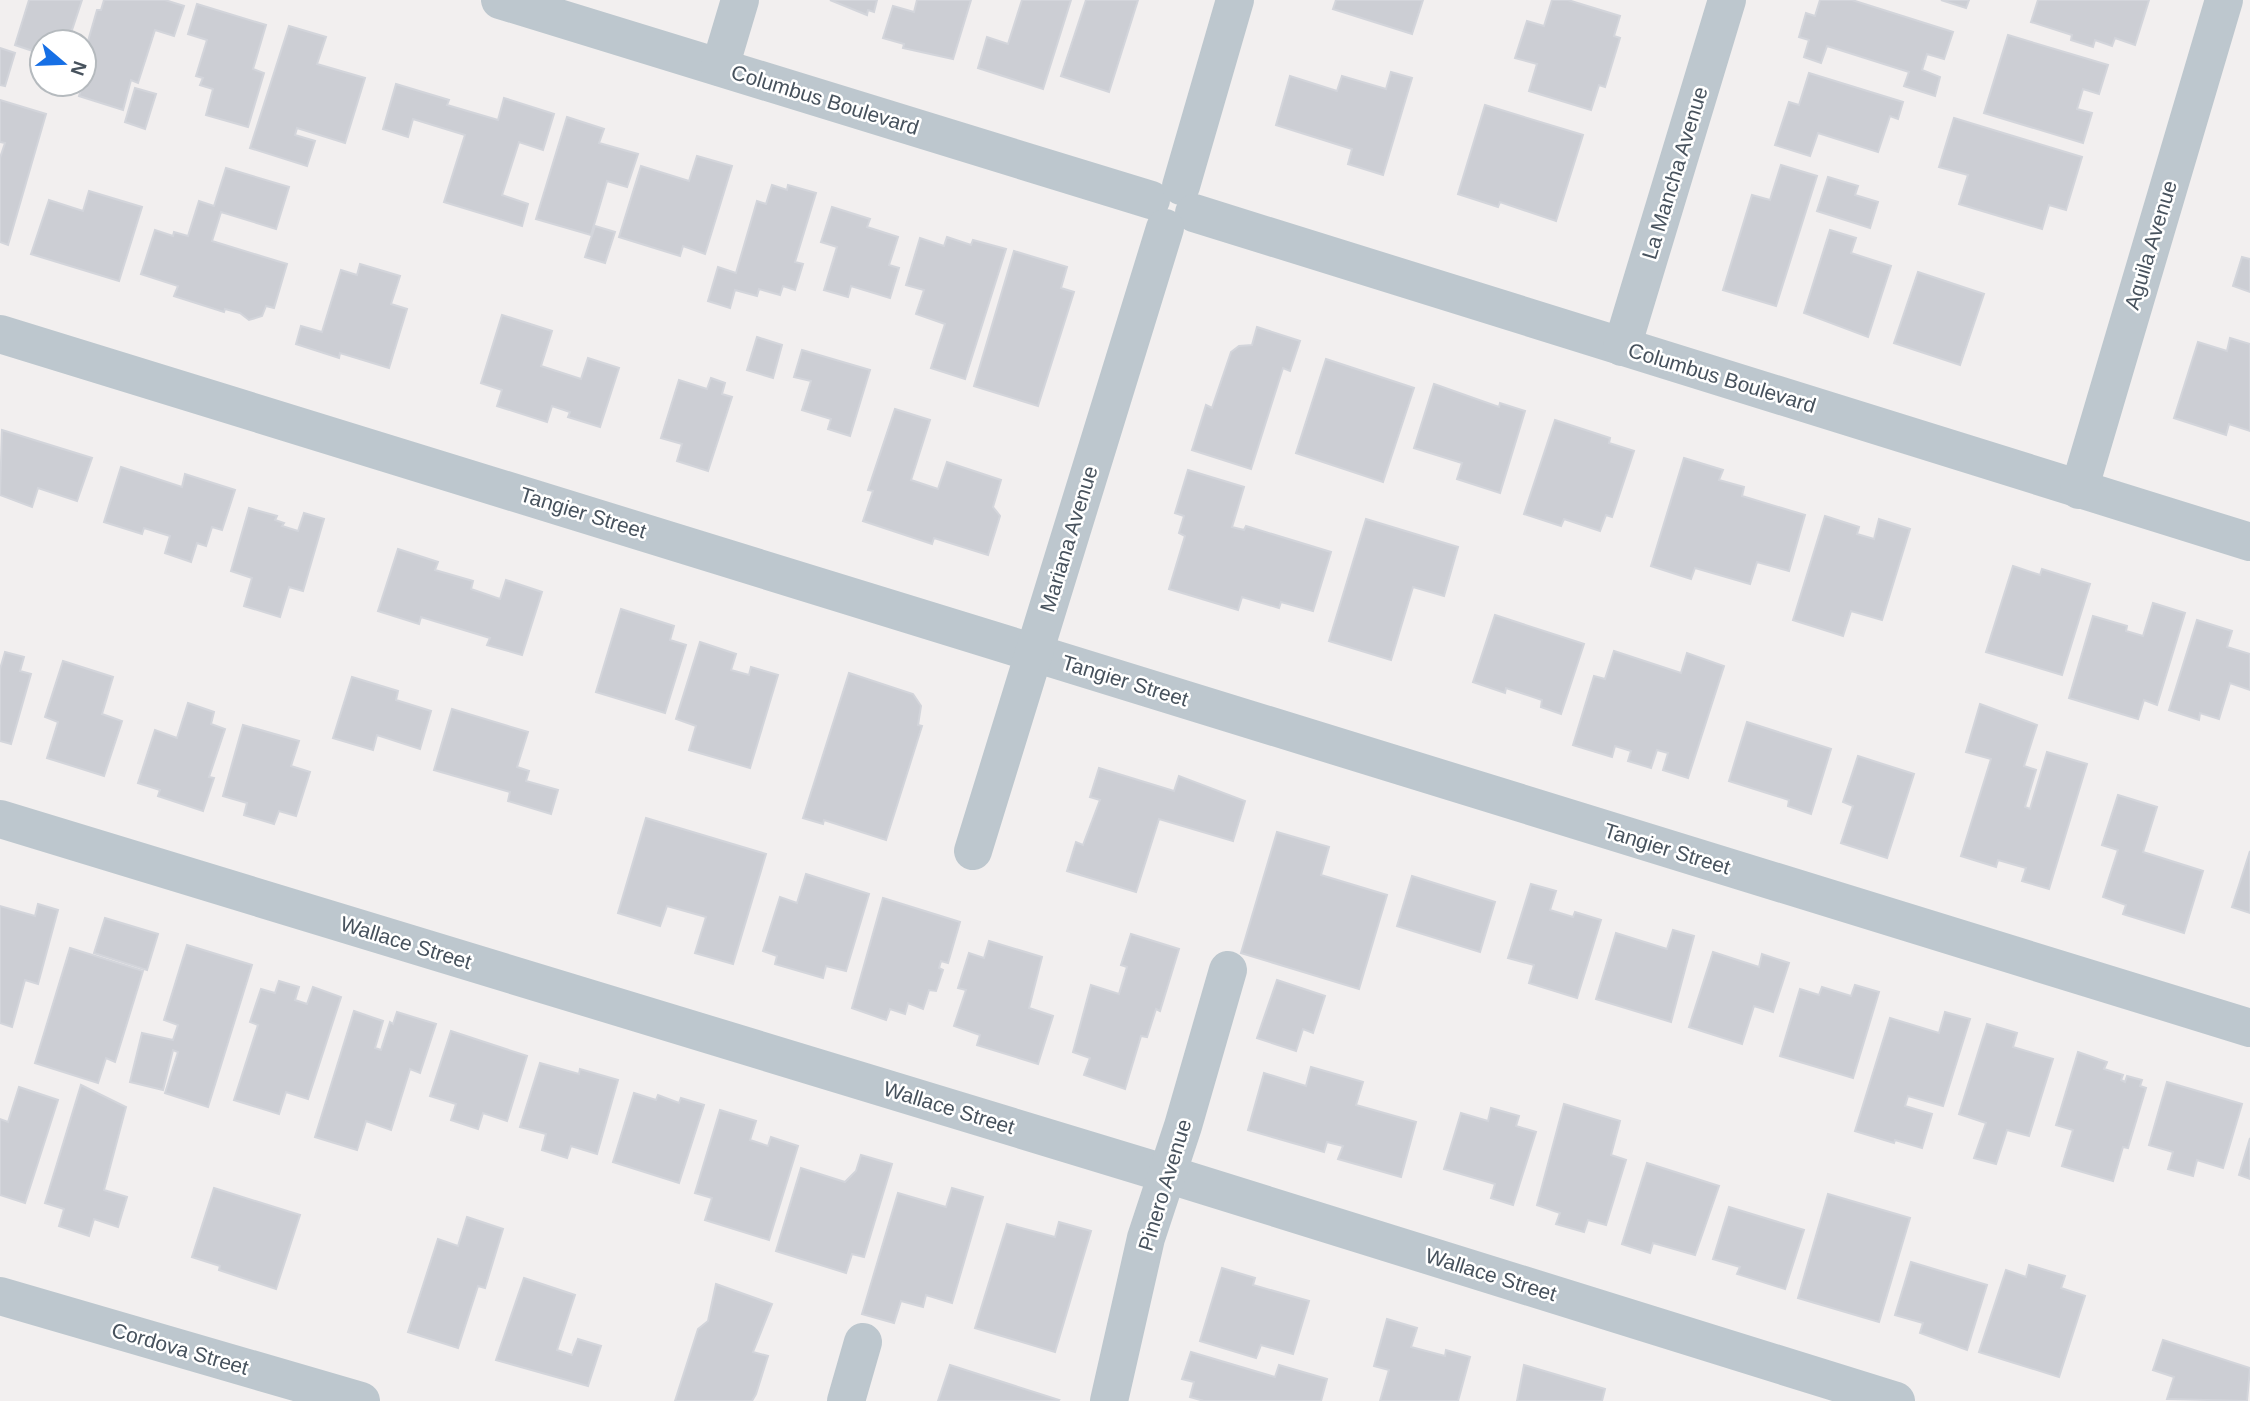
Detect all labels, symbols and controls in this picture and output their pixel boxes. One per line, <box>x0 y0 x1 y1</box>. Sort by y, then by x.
north arrow <box>28 28 98 98</box>
text: N <box>66 58 91 78</box>
street label: Columbus Boulevard <box>729 60 922 139</box>
street label: La Mancha Avenue <box>1637 84 1712 262</box>
street label: Aguila Avenue <box>2120 177 2181 312</box>
street label: Columbus Boulevard <box>1626 338 1819 417</box>
street label: Mariana Avenue <box>1035 463 1102 615</box>
street label: Tangier Street <box>517 482 649 543</box>
street label: Tangier Street <box>1059 650 1191 711</box>
street label: Tangier Street <box>1601 818 1733 879</box>
street label: Wallace Street <box>338 912 475 973</box>
street label: Wallace Street <box>881 1077 1018 1138</box>
street label: Pinero Avenue <box>1134 1116 1195 1253</box>
street label: Wallace Street <box>1423 1244 1560 1305</box>
street label: Cordova Street <box>109 1318 251 1379</box>

